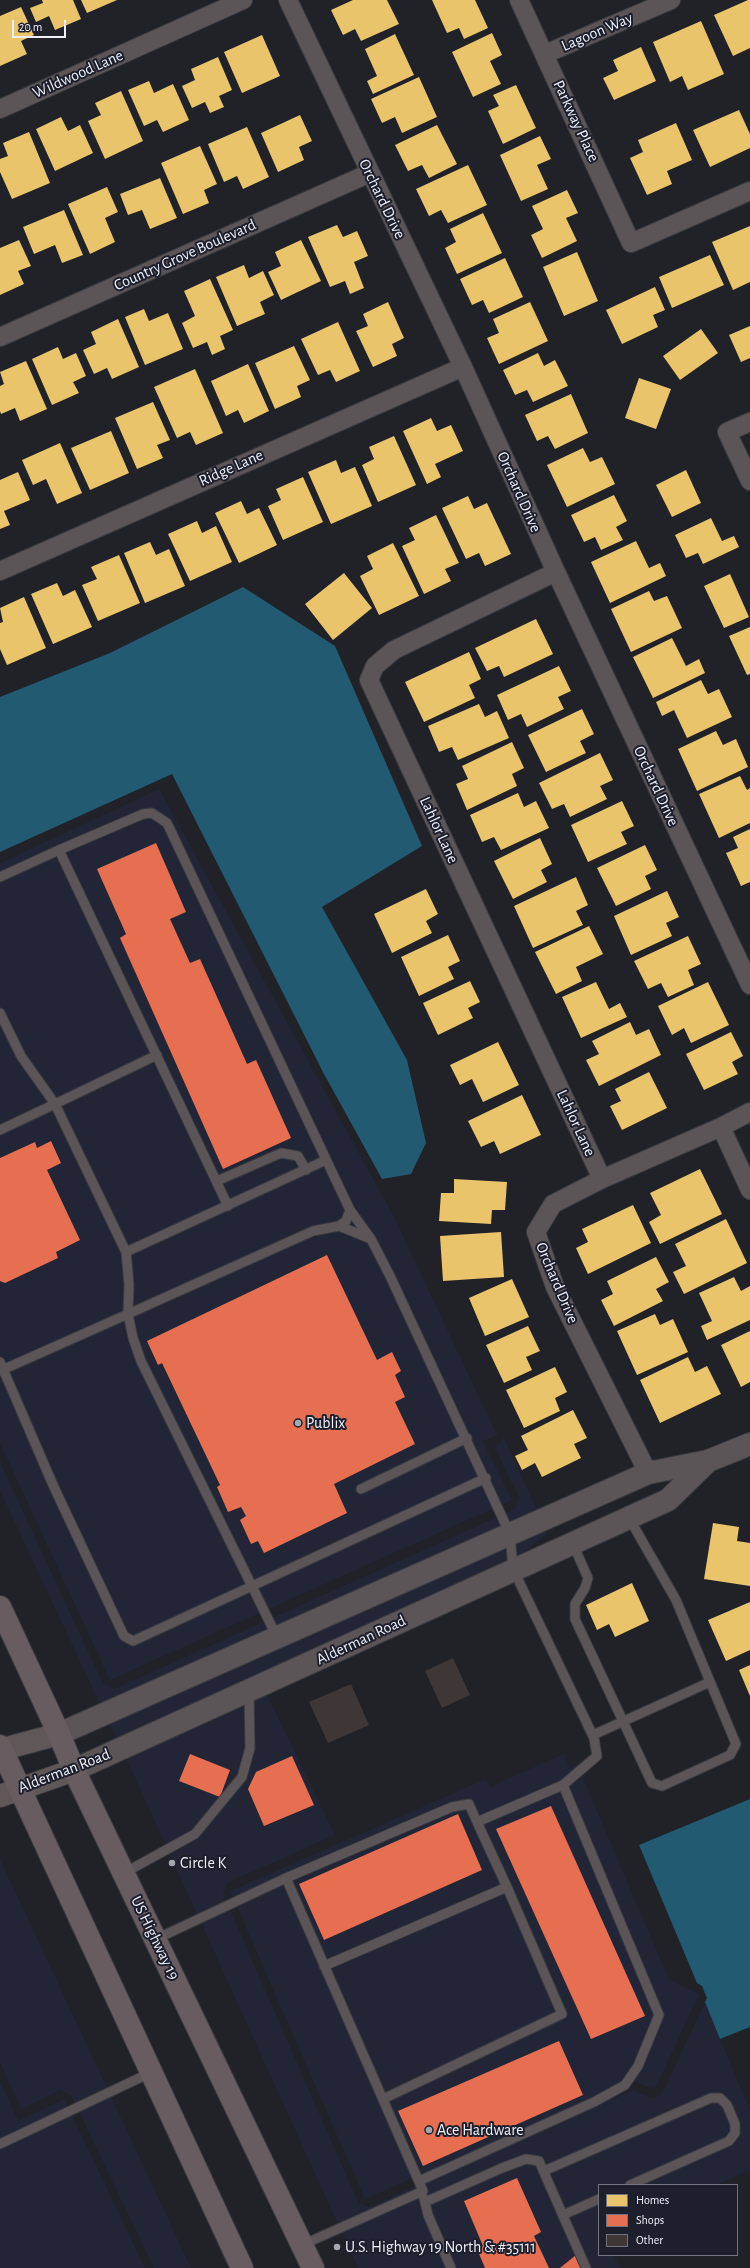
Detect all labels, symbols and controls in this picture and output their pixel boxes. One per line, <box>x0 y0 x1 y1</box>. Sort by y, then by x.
street label: Lagoon Way <box>558 8 636 56</box>
scale bar <box>14 12 68 38</box>
text: 20 m <box>19 21 42 33</box>
street label: Wildwood Lane <box>30 45 126 103</box>
street label: Parkway Place <box>549 77 603 165</box>
street label: Orchard Drive <box>354 156 410 242</box>
street label: Country Grove Boulevard <box>111 215 259 295</box>
street label: Ridge Lane <box>196 445 266 491</box>
street label: Orchard Drive <box>493 449 545 535</box>
street label: Orchard Drive <box>629 743 683 829</box>
street label: Lahlor Lane <box>415 794 463 866</box>
street label: Lahlor Lane <box>552 1087 600 1159</box>
street label: Orchard Drive <box>531 1239 583 1327</box>
place label: Publix <box>306 1413 345 1433</box>
marker: Publix <box>293 1418 303 1428</box>
street label: Alderman Road <box>313 1611 409 1669</box>
street label: Alderman Road <box>15 1745 113 1797</box>
place label: Circle K <box>180 1853 226 1873</box>
marker: Circle K <box>167 1858 177 1868</box>
street label: US Highway 19 <box>126 1893 184 1983</box>
place label: Ace Hardware <box>437 2120 524 2140</box>
marker: Ace Hardware <box>424 2125 434 2135</box>
legend <box>598 2184 738 2256</box>
text: Homes <box>636 2194 669 2206</box>
text: Shops <box>636 2214 664 2226</box>
text: Other <box>636 2234 663 2246</box>
place label: U.S. Highway 19 North & #35111 <box>345 2237 536 2257</box>
marker: U.S. Highway 19 North & #35111 <box>332 2242 342 2252</box>

